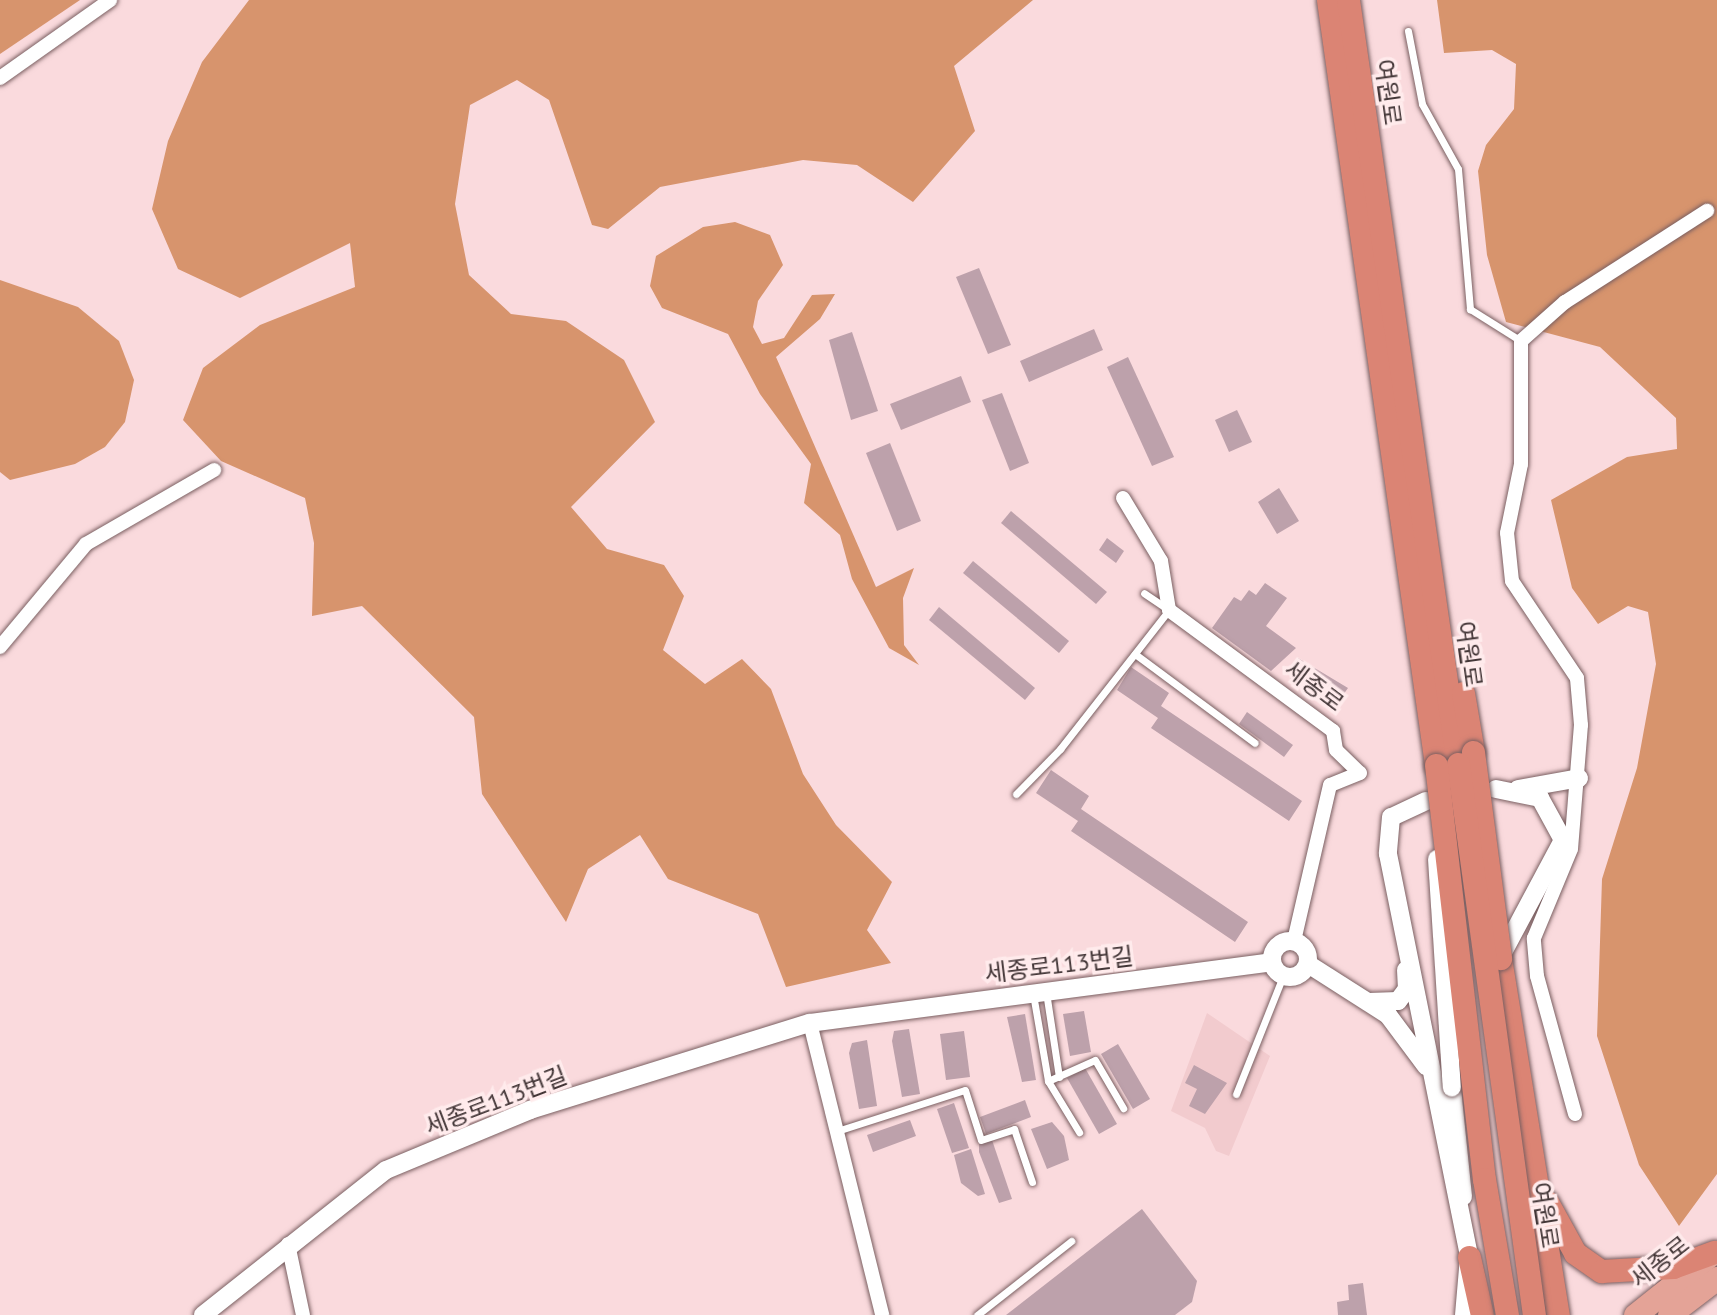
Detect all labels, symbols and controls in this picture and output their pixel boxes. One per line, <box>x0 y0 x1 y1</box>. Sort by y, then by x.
street label: 여원로 <box>1369 57 1407 127</box>
street label: 여원로 <box>1450 619 1488 689</box>
street label: 세종로 <box>1279 655 1349 717</box>
street label: 세종로113번길 <box>983 942 1135 988</box>
street label: 세종로113번길 <box>421 1061 571 1141</box>
street label: 여원로 <box>1526 1180 1564 1250</box>
street label: 세종로 <box>1625 1230 1695 1294</box>

